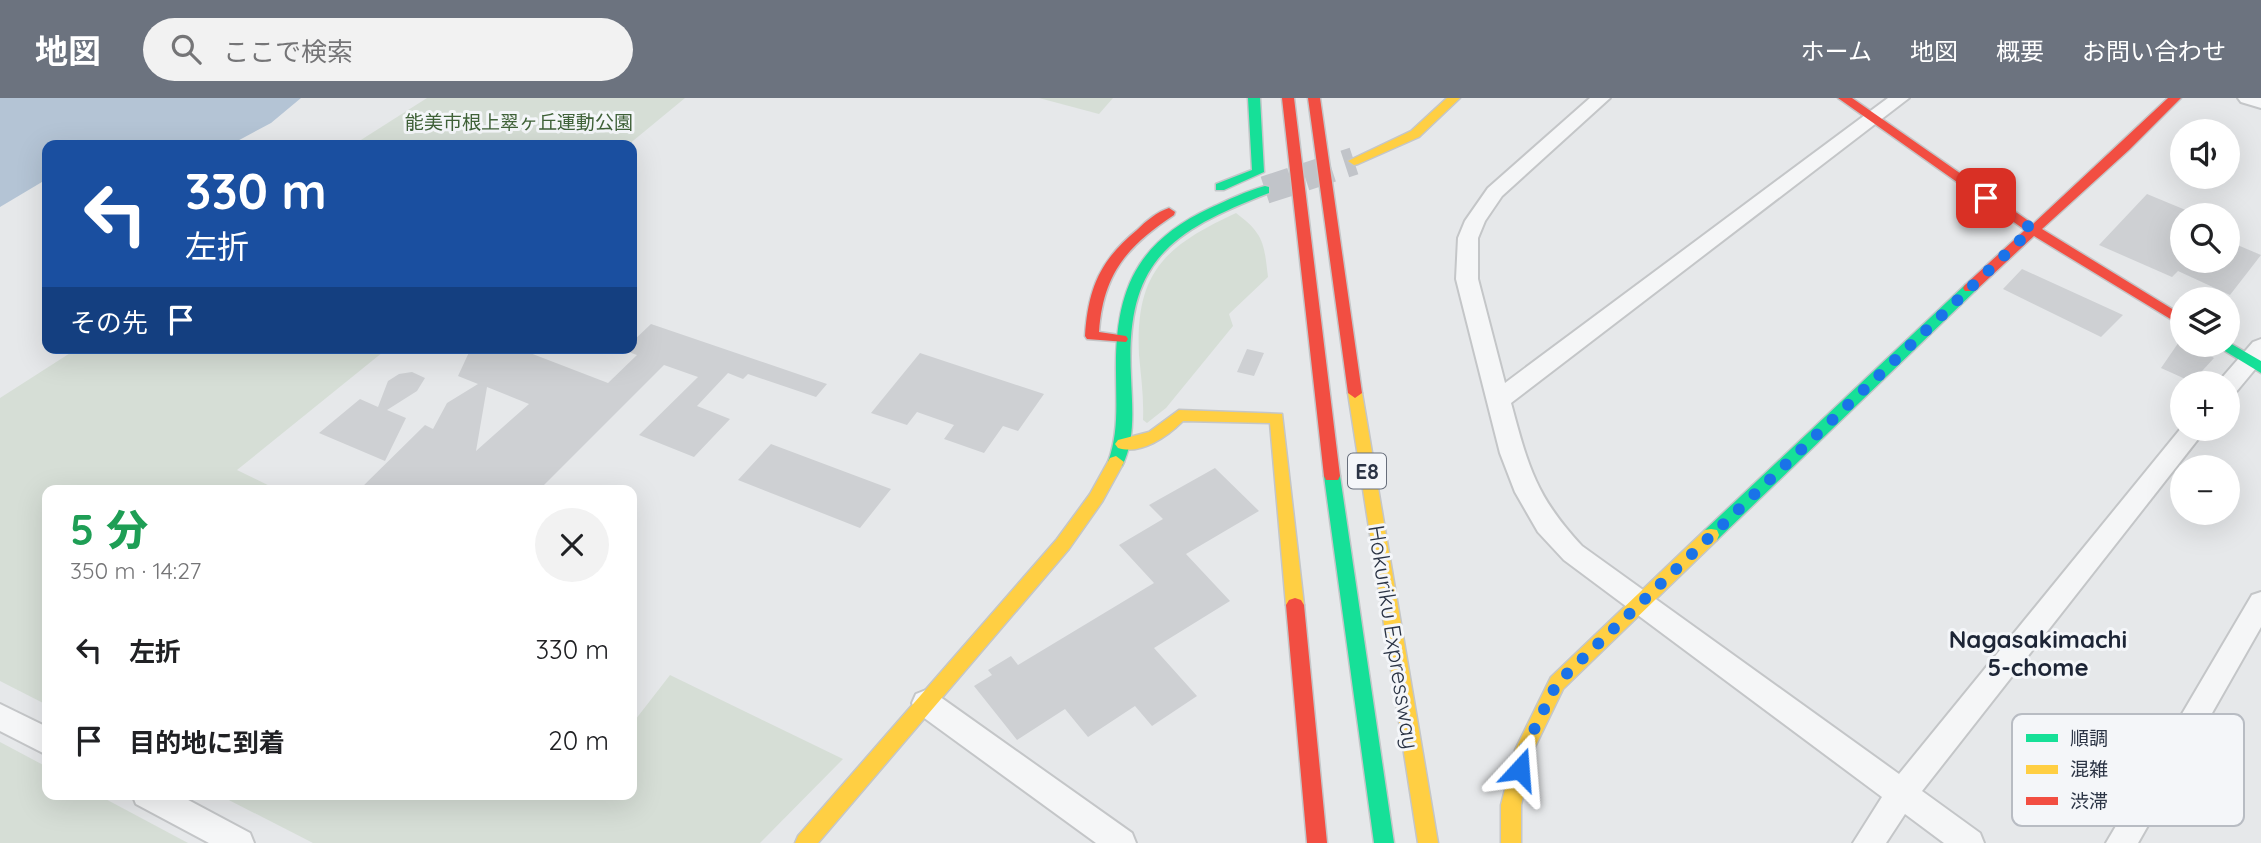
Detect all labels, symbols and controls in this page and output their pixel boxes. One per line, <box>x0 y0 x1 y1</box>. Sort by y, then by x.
search box <box>143 18 633 81</box>
text: 地図 <box>35 30 101 71</box>
icon: search <box>167 30 205 68</box>
text: ここで検索 <box>223 35 353 68</box>
text: ホーム <box>1801 36 1872 66</box>
text: 地図 <box>1910 36 1958 66</box>
text: 概要 <box>1996 36 2044 66</box>
text: お問い合わせ <box>2082 36 2226 66</box>
park label: 能美市根上翠ヶ丘運動公園 <box>405 110 633 134</box>
map controls <box>2170 119 2240 525</box>
button: sound <box>2170 119 2240 189</box>
text: 330 m <box>185 160 327 221</box>
icon: left <box>70 168 161 259</box>
pin <box>1956 168 2016 228</box>
icon: arrive <box>1967 179 2005 217</box>
button: search <box>2170 203 2240 273</box>
text: 左折 <box>185 226 249 266</box>
button: layers <box>2170 287 2240 357</box>
icon: arrive <box>162 301 200 339</box>
text: その先 <box>70 306 148 339</box>
button: + <box>2170 371 2240 441</box>
road number: E8 <box>1348 454 1386 488</box>
button: − <box>2170 455 2240 525</box>
text: 5 分 <box>70 503 148 556</box>
button: close <box>535 508 609 582</box>
street label: Hokuriku Expressway <box>1362 523 1426 751</box>
text: 350 m · 14:27 <box>70 556 201 585</box>
district label: Nagasakimachi 5-chome <box>1949 624 2127 682</box>
icon: left <box>70 631 108 669</box>
text: 330 m <box>535 633 609 666</box>
text: 左折 <box>129 635 181 668</box>
legend <box>2012 714 2244 826</box>
icon: arrive <box>70 722 108 760</box>
text: 20 m <box>548 724 609 757</box>
text: 目的地に到着 <box>129 726 285 759</box>
text: 順調 <box>2070 726 2108 750</box>
position arrow <box>1483 732 1557 806</box>
text: 混雑 <box>2070 757 2108 781</box>
text: 渋滞 <box>2070 789 2108 813</box>

